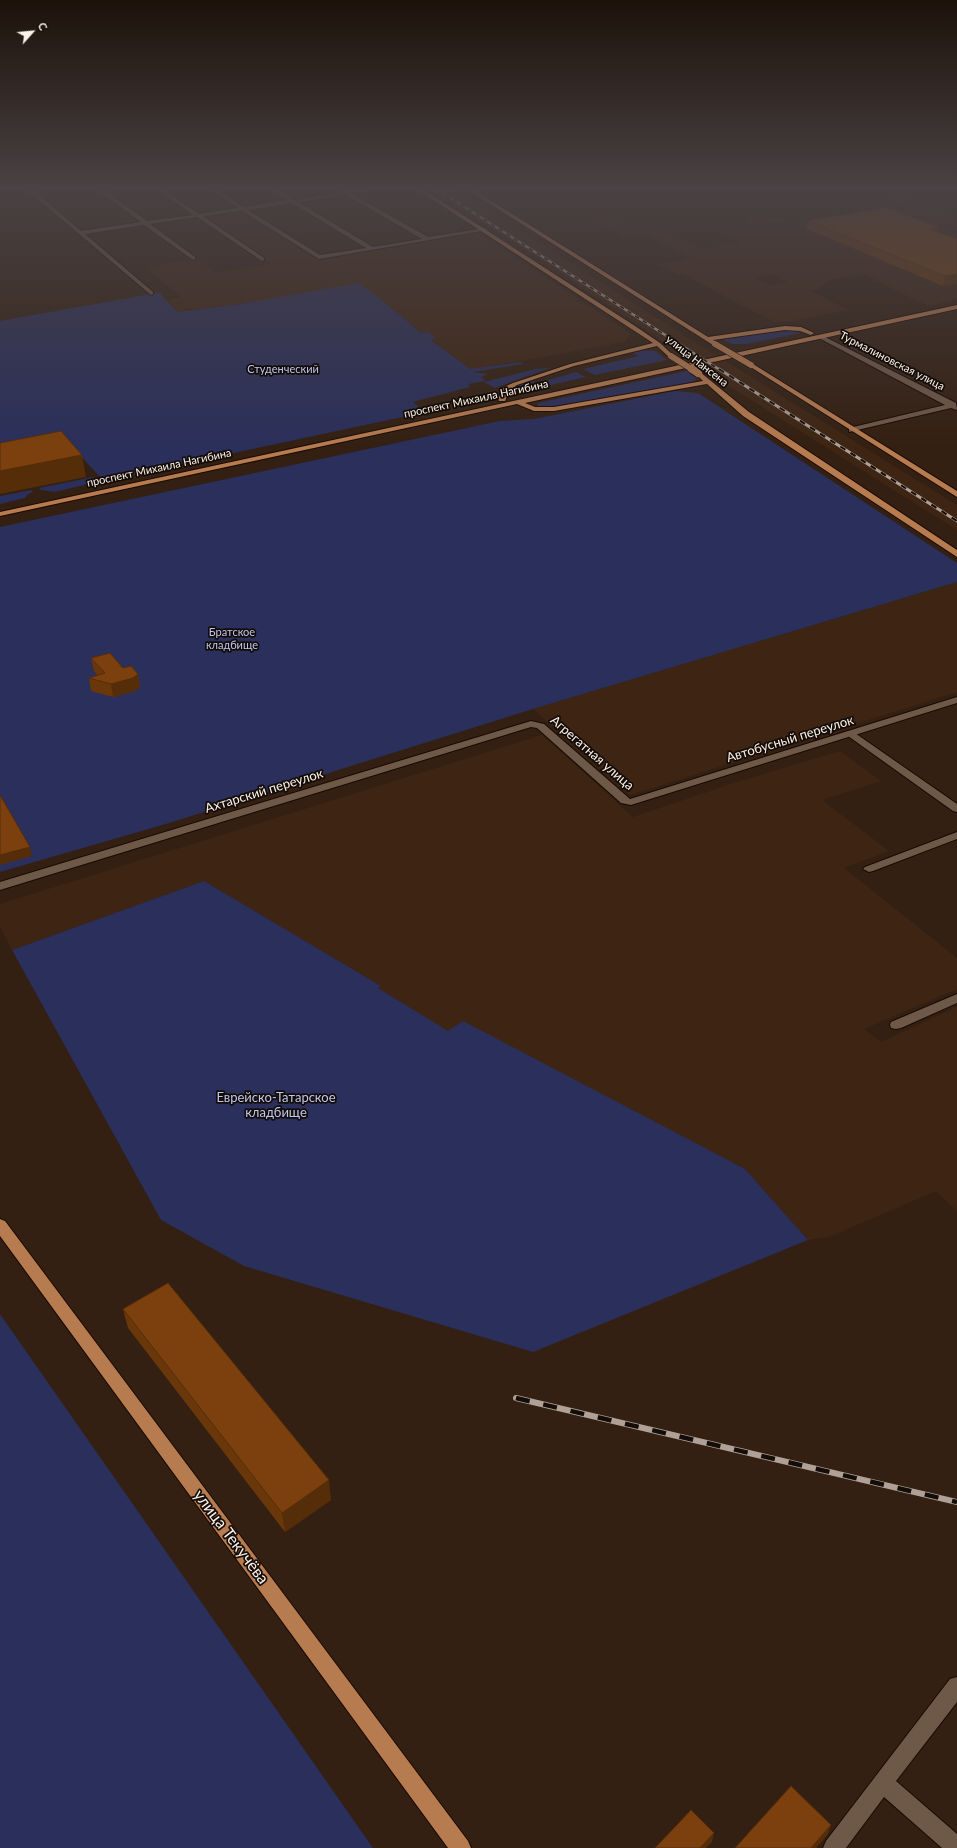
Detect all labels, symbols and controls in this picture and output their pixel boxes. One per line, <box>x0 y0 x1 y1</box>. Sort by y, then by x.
north arrow <box>12 12 52 52</box>
text: С <box>36 20 51 33</box>
street label: Турмалиновская улица <box>837 329 947 393</box>
street label: улица Нансена <box>663 333 731 389</box>
park label: Студенческий <box>247 362 319 376</box>
street label: проспект Михаила Нагибина <box>403 377 549 421</box>
street label: проспект Михаила Нагибина <box>86 446 232 490</box>
park label: Братское кладбище <box>206 625 258 651</box>
street label: Автобусный переулок <box>724 712 856 766</box>
street label: Агрегатная улица <box>547 713 637 793</box>
street label: Ахтарский переулок <box>203 766 325 816</box>
park label: Еврейско-Татарское кладбище <box>216 1090 336 1121</box>
street label: улица Текучёва <box>189 1486 273 1588</box>

